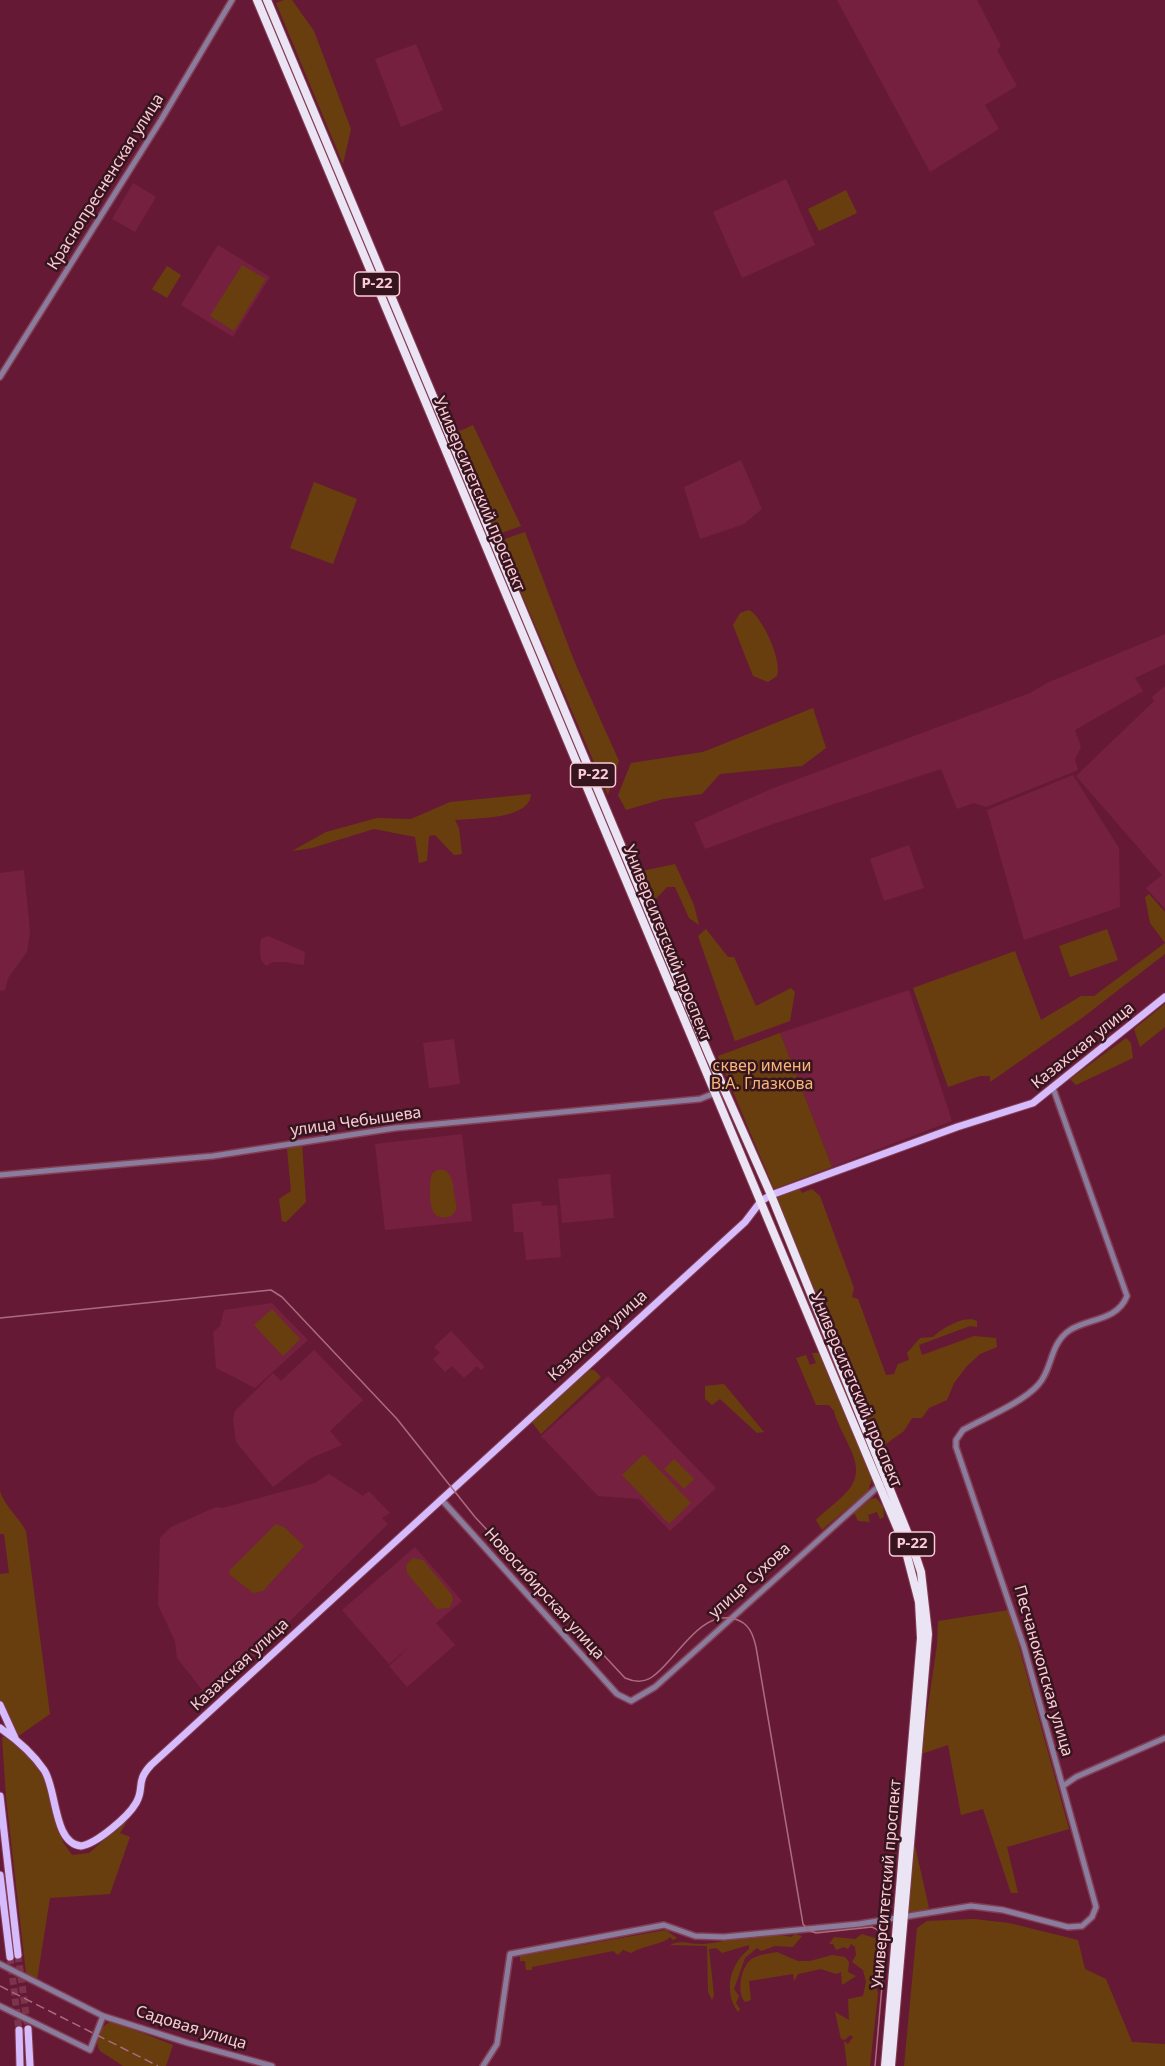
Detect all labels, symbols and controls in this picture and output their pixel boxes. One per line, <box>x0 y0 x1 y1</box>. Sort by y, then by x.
street label: Краснопресненская улица <box>44 90 168 274</box>
road number: Р-22 <box>354 272 400 296</box>
street label: Университетский проспект <box>429 394 529 594</box>
road number: Р-22 <box>570 763 616 787</box>
street label: Университетский проспект <box>619 842 715 1044</box>
street label: Казахская улица <box>1028 999 1138 1093</box>
park label: сквер имени В.А. Глазкова <box>711 1056 813 1094</box>
street label: улица Чебышева <box>289 1103 423 1141</box>
street label: Казахская улица <box>545 1286 651 1386</box>
street label: Университетский проспект <box>806 1290 906 1490</box>
street label: Новосибирская улица <box>480 1524 608 1664</box>
road number: Р-22 <box>890 1532 934 1556</box>
street label: улица Сухова <box>705 1539 795 1623</box>
street label: Песчанокопская улица <box>1009 1583 1077 1759</box>
street label: Казахская улица <box>187 1615 293 1715</box>
street label: Университетский проспект <box>868 1779 906 1989</box>
street label: Садовая улица <box>133 2002 249 2054</box>

